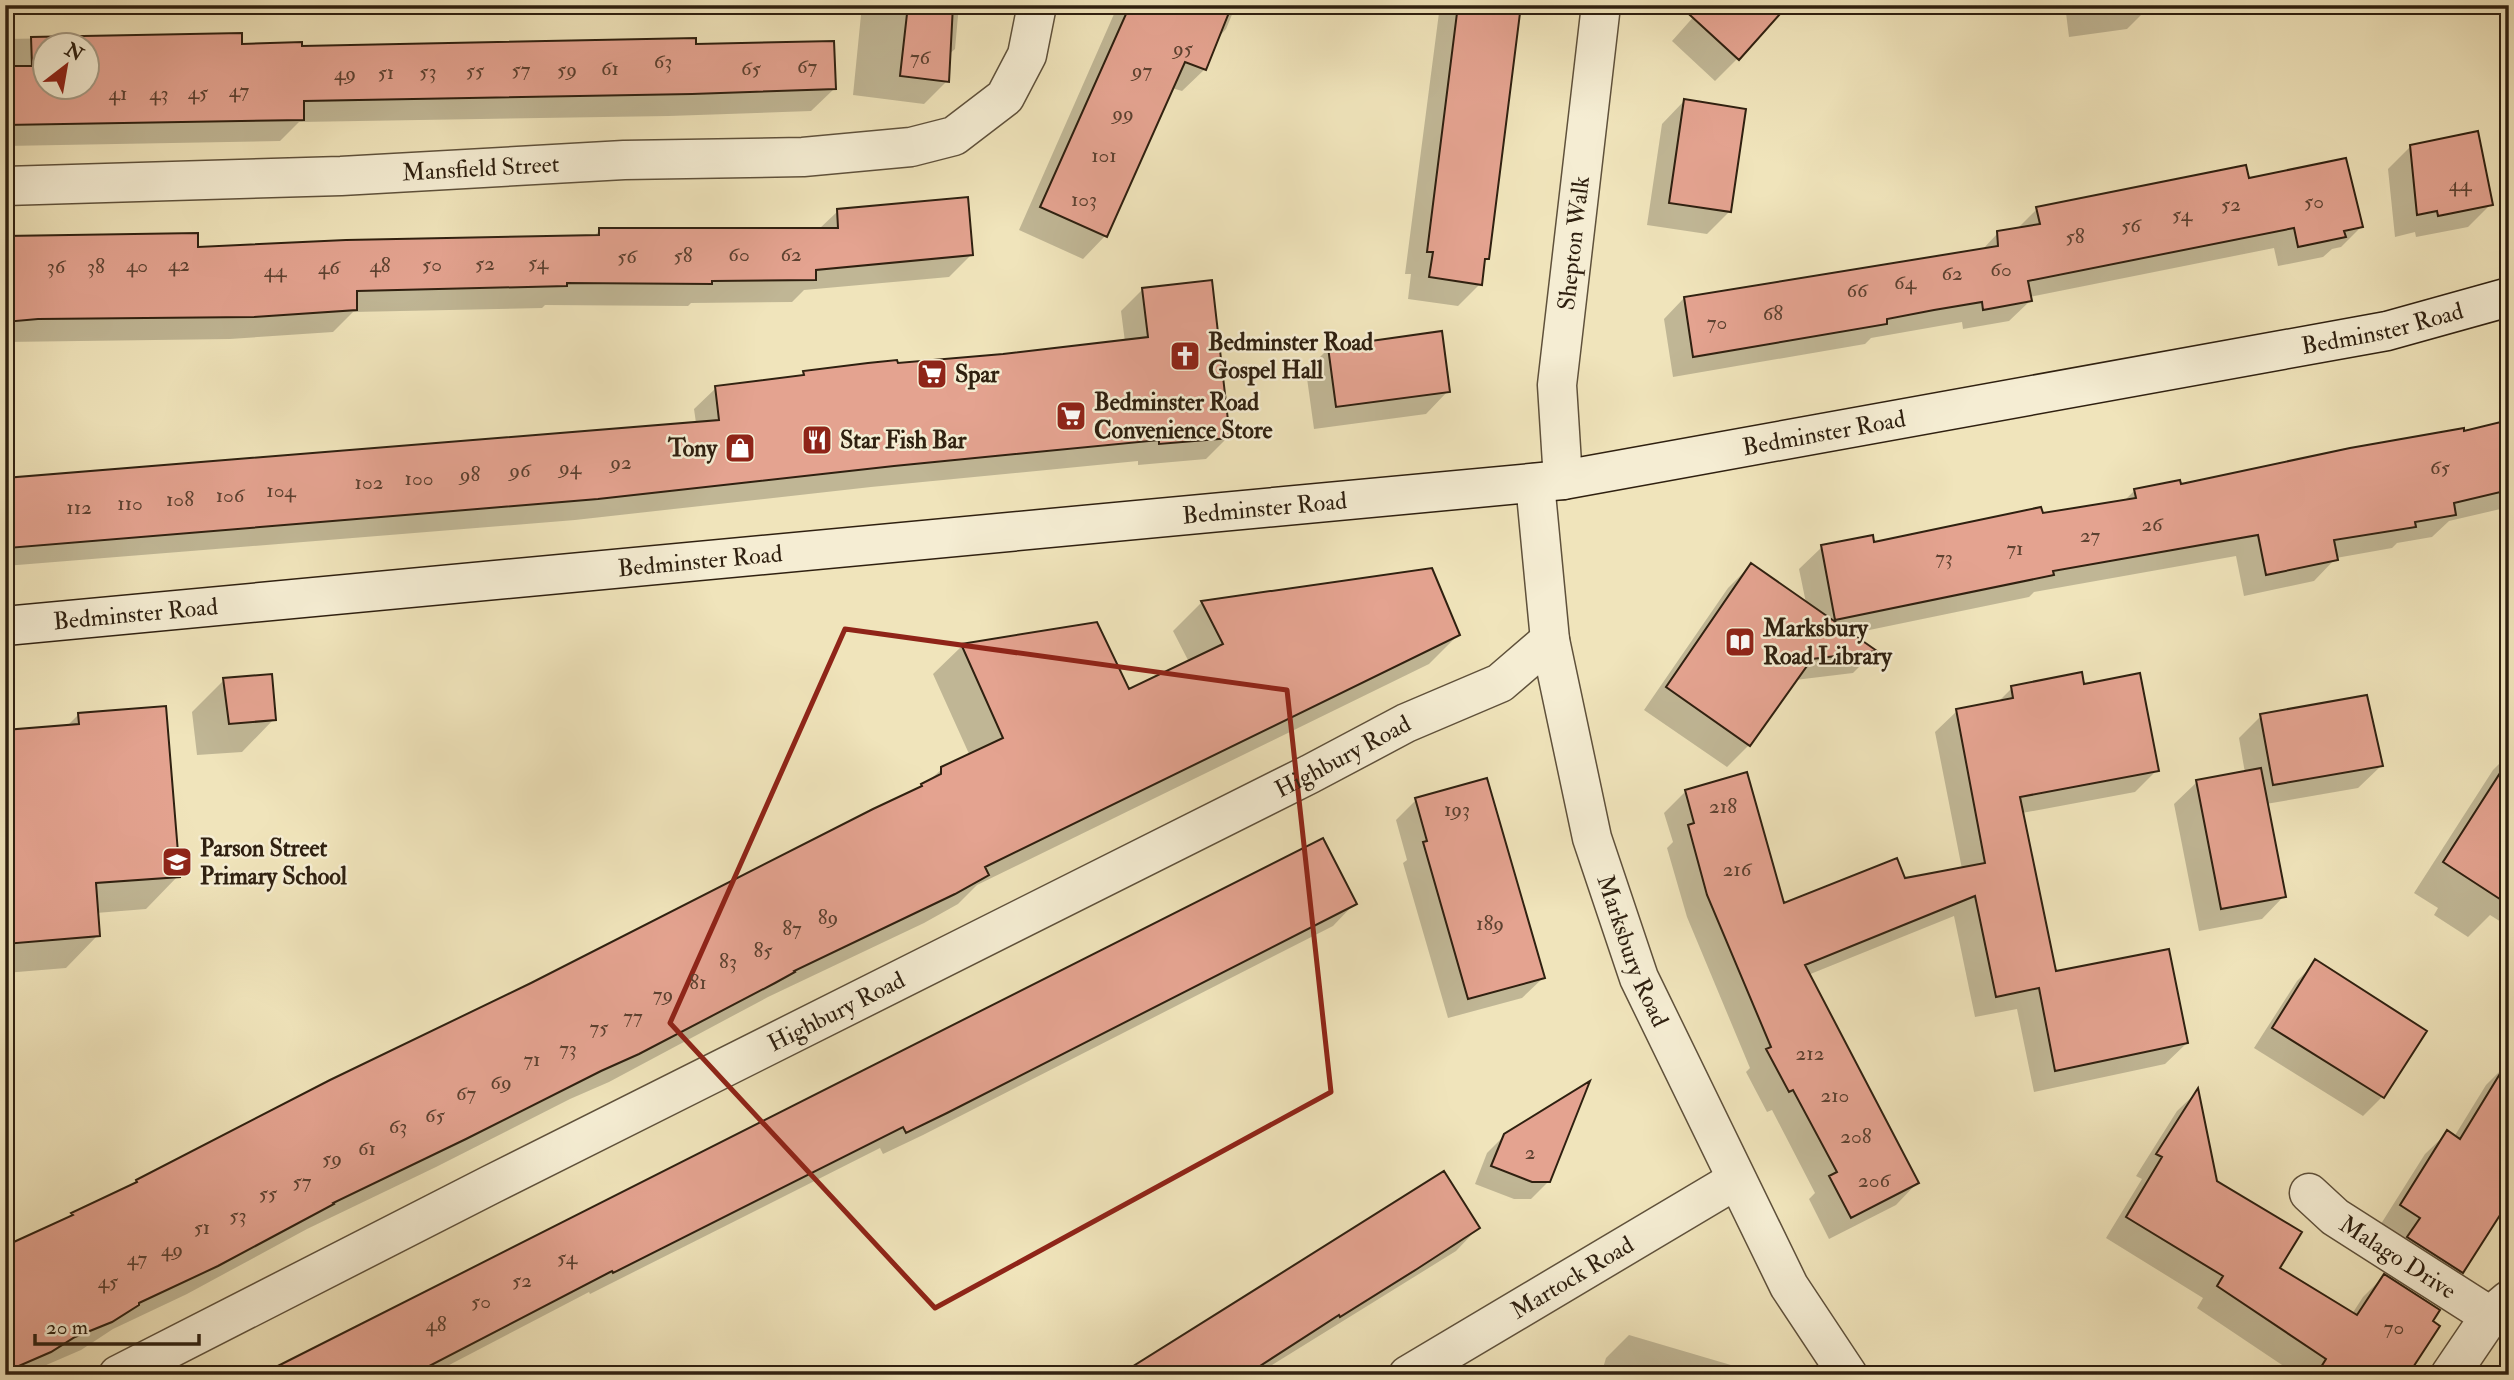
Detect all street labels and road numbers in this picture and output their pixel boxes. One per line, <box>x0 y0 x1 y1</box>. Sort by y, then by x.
street label: Mansfield Street <box>401 149 560 189</box>
street label: Shepton Walk <box>1551 174 1597 312</box>
street label: Bedminster Road <box>2299 295 2467 362</box>
street label: Bedminster Road <box>1740 403 1908 463</box>
street label: Bedminster Road <box>1181 485 1348 532</box>
street label: Bedminster Road <box>616 538 784 585</box>
street label: Bedminster Road <box>52 591 219 637</box>
street label: Highbury Road <box>1270 708 1416 805</box>
street label: Marksbury Road <box>1589 871 1675 1032</box>
street label: Highbury Road <box>763 965 910 1059</box>
street label: Malago Drive <box>2333 1209 2462 1306</box>
street label: Martock Road <box>1505 1229 1640 1326</box>

